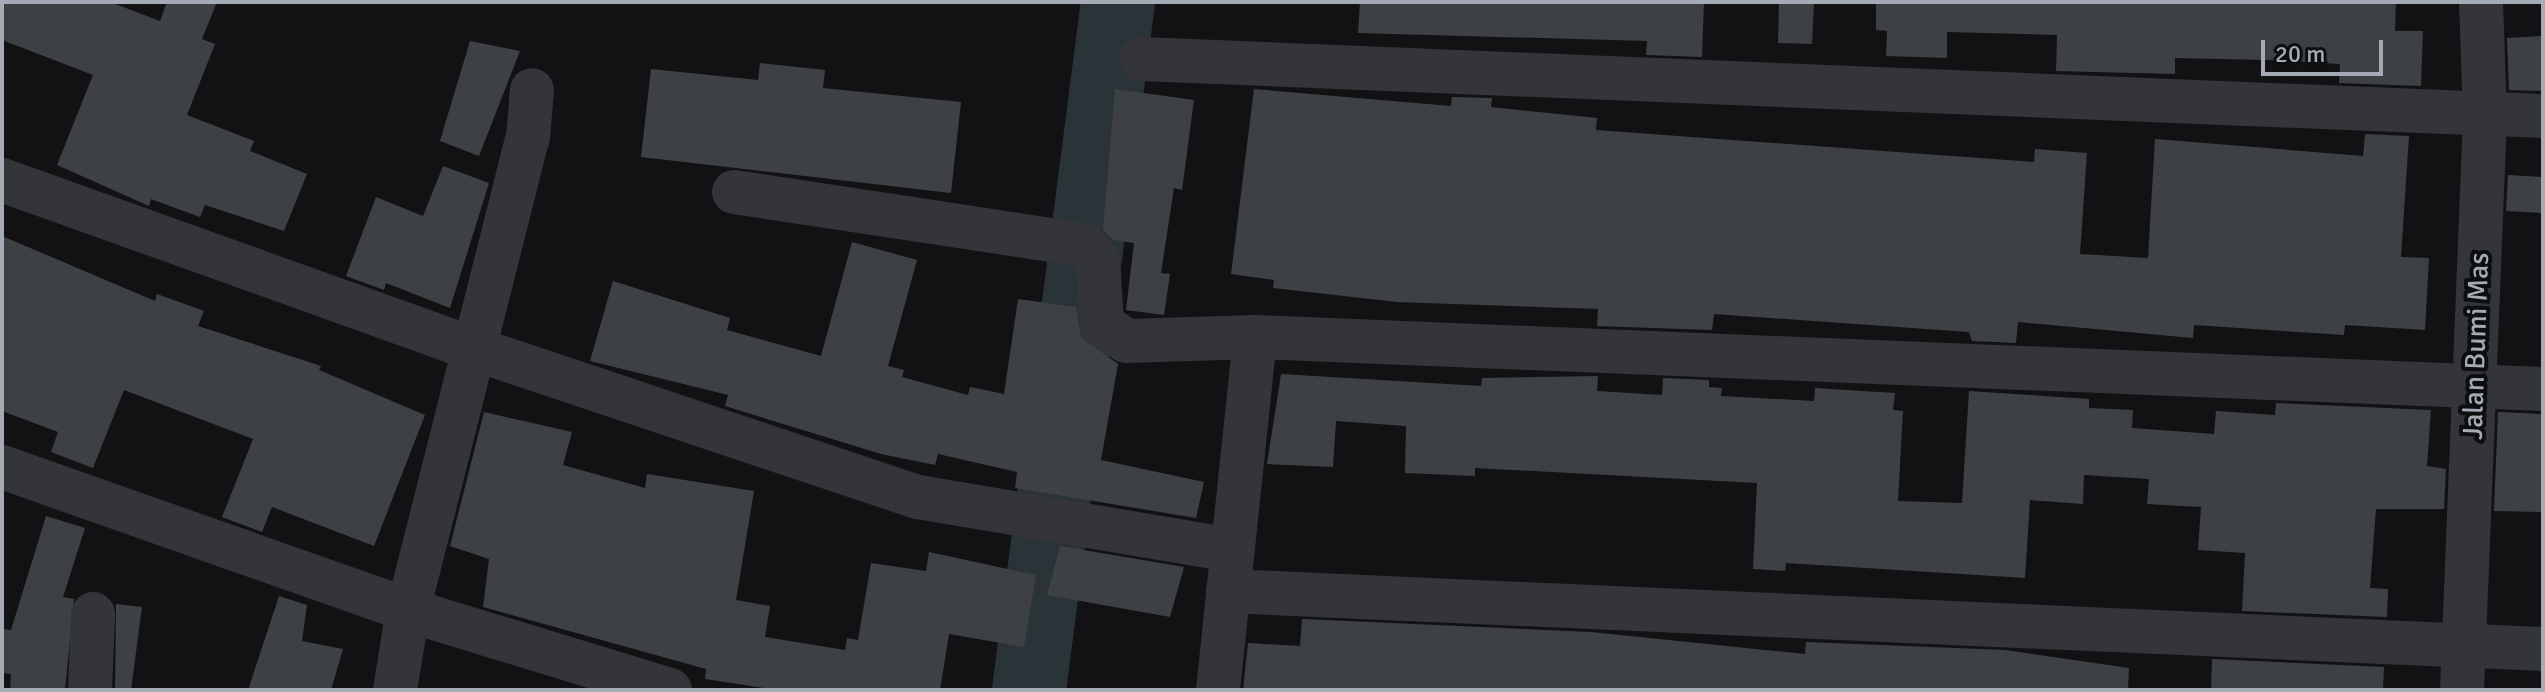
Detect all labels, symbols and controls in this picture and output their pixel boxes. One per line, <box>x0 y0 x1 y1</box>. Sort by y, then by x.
scale bar <box>2265 24 2387 74</box>
text: 20 m <box>2275 39 2325 69</box>
street label: Jalan Bumi Mas <box>2456 252 2496 440</box>

